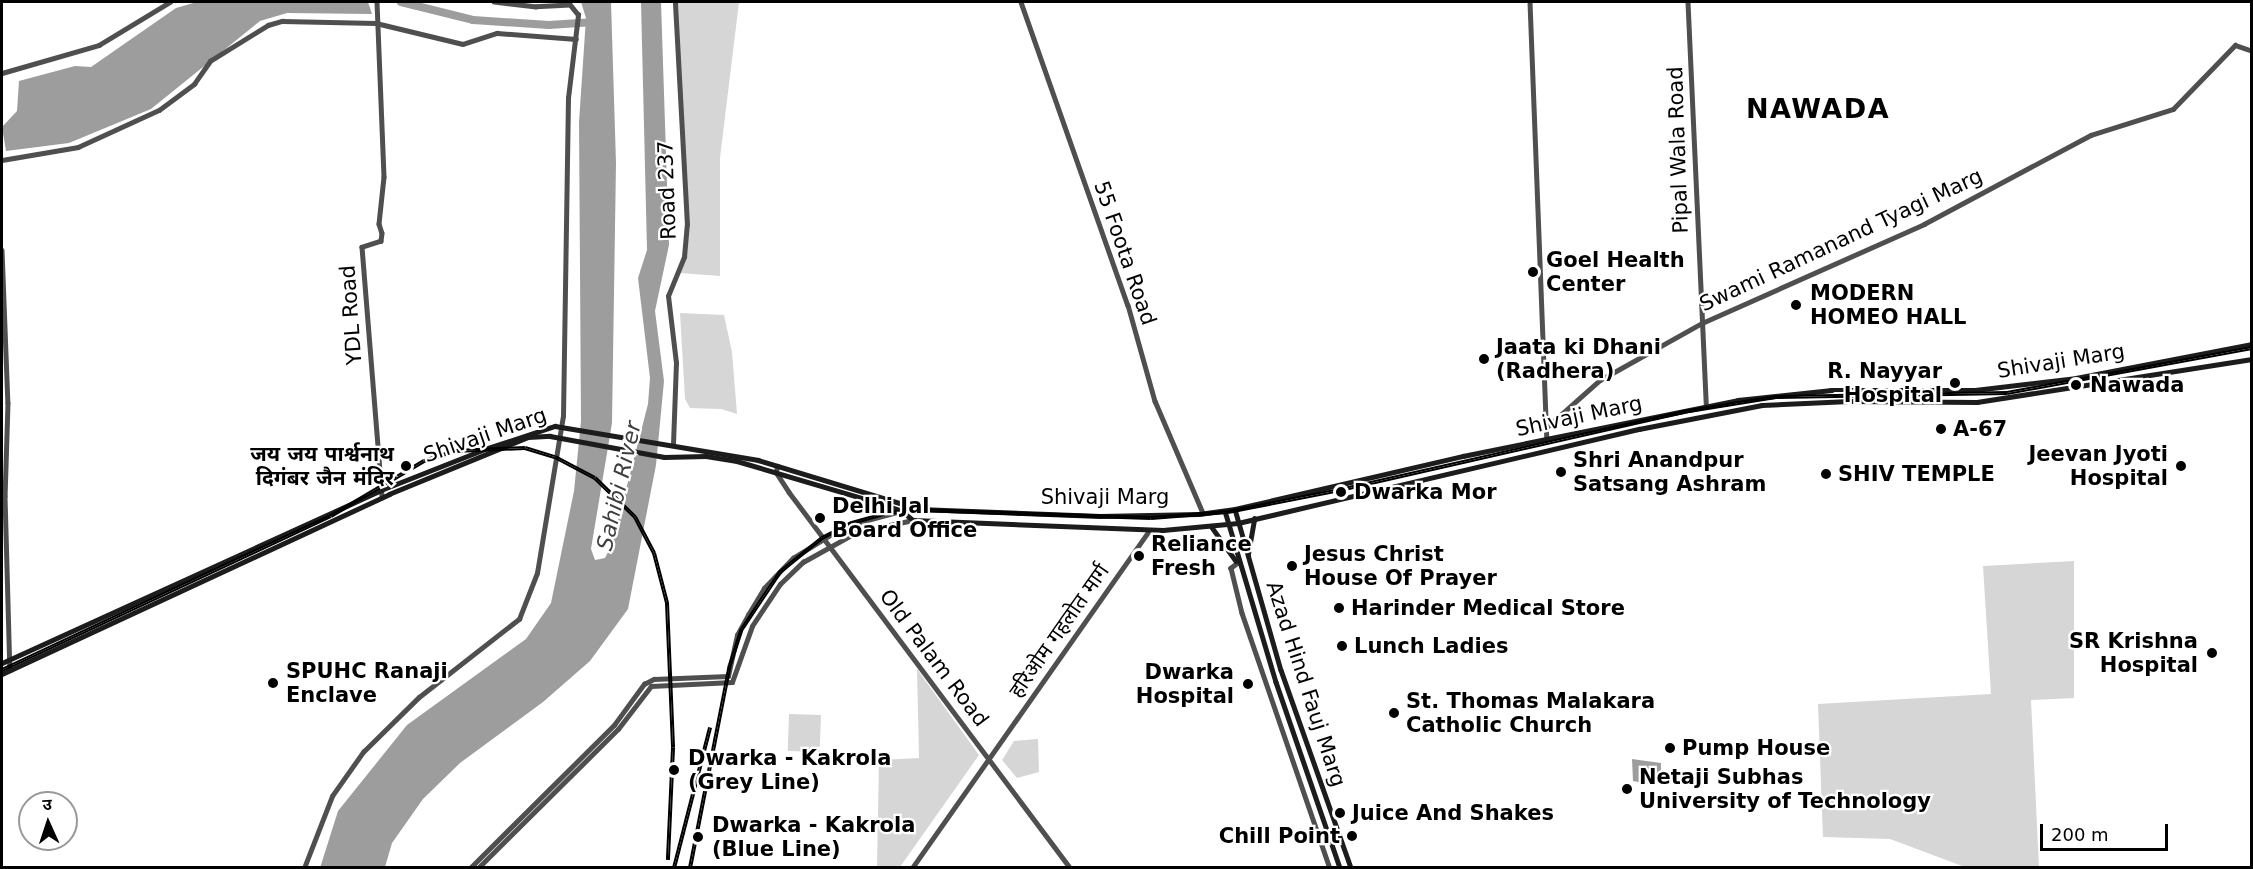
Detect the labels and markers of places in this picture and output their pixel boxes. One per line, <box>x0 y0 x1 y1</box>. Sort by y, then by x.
place label: Goel Health Center <box>1546 247 1685 297</box>
marker: Goel Health Center <box>1524 263 1542 281</box>
place label: MODERN HOMEO HALL <box>1810 280 1966 330</box>
marker: MODERN HOMEO HALL <box>1787 296 1805 314</box>
place label: Jaata ki Dhani (Radhera) <box>1496 334 1661 384</box>
marker: Jaata ki Dhani (Radhera) <box>1477 352 1491 366</box>
place label: R. Nayyar Hospital <box>1827 358 1942 408</box>
place label: Nawada <box>2090 372 2185 398</box>
marker: R. Nayyar Hospital <box>1946 374 1964 392</box>
marker: Nawada <box>2067 376 2085 394</box>
place label: A-67 <box>1953 416 2007 442</box>
marker: A-67 <box>1934 422 1948 436</box>
place label: जय जय पार्श्वनाथ दिगंबर जैन मंदिर <box>250 441 394 491</box>
place label: Jeevan Jyoti Hospital <box>2028 441 2168 491</box>
place label: Shri Anandpur Satsang Ashram <box>1573 447 1766 497</box>
marker: Jeevan Jyoti Hospital <box>2172 457 2190 475</box>
marker: जय जय पार्श्वनाथ दिगंबर जैन मंदिर <box>399 459 413 473</box>
place label: SHIV TEMPLE <box>1838 461 1995 487</box>
marker: Shri Anandpur Satsang Ashram <box>1554 465 1568 479</box>
marker: SHIV TEMPLE <box>1819 467 1833 481</box>
place label: Dwarka Mor <box>1354 479 1496 505</box>
marker: Dwarka Mor <box>1332 483 1350 501</box>
place label: Delhi Jal Board Office <box>832 493 977 543</box>
marker: Delhi Jal Board Office <box>813 511 827 525</box>
place label: Reliance Fresh <box>1151 531 1252 581</box>
place label: Jesus Christ House Of Prayer <box>1304 541 1497 591</box>
marker: Reliance Fresh <box>1132 549 1146 563</box>
marker: Jesus Christ House Of Prayer <box>1285 559 1299 573</box>
place label: Harinder Medical Store <box>1351 595 1625 621</box>
marker: Harinder Medical Store <box>1332 601 1346 615</box>
place label: SR Krishna Hospital <box>2069 628 2198 678</box>
place label: Lunch Ladies <box>1354 633 1509 659</box>
marker: Lunch Ladies <box>1335 639 1349 653</box>
marker: SR Krishna Hospital <box>2203 644 2221 662</box>
place label: SPUHC Ranaji Enclave <box>286 658 448 708</box>
place label: Dwarka Hospital <box>1136 659 1234 709</box>
marker: SPUHC Ranaji Enclave <box>264 674 282 692</box>
marker: Dwarka Hospital <box>1239 675 1257 693</box>
place label: St. Thomas Malakara Catholic Church <box>1406 688 1655 738</box>
marker: St. Thomas Malakara Catholic Church <box>1387 706 1401 720</box>
place label: Pump House <box>1682 735 1830 761</box>
marker: Pump House <box>1663 741 1677 755</box>
place label: Dwarka - Kakrola (Grey Line) <box>688 745 891 795</box>
marker: Dwarka - Kakrola (Grey Line) <box>665 761 683 779</box>
place label: Netaji Subhas University of Technology <box>1639 764 1931 814</box>
marker: Netaji Subhas University of Technology <box>1620 782 1634 796</box>
place label: Juice And Shakes <box>1352 800 1554 826</box>
marker: Juice And Shakes <box>1333 806 1347 820</box>
place label: Dwarka - Kakrola (Blue Line) <box>712 812 915 862</box>
place label: Chill Point <box>1219 823 1340 849</box>
marker: Dwarka - Kakrola (Blue Line) <box>689 828 707 846</box>
marker: Chill Point <box>1345 829 1359 843</box>

